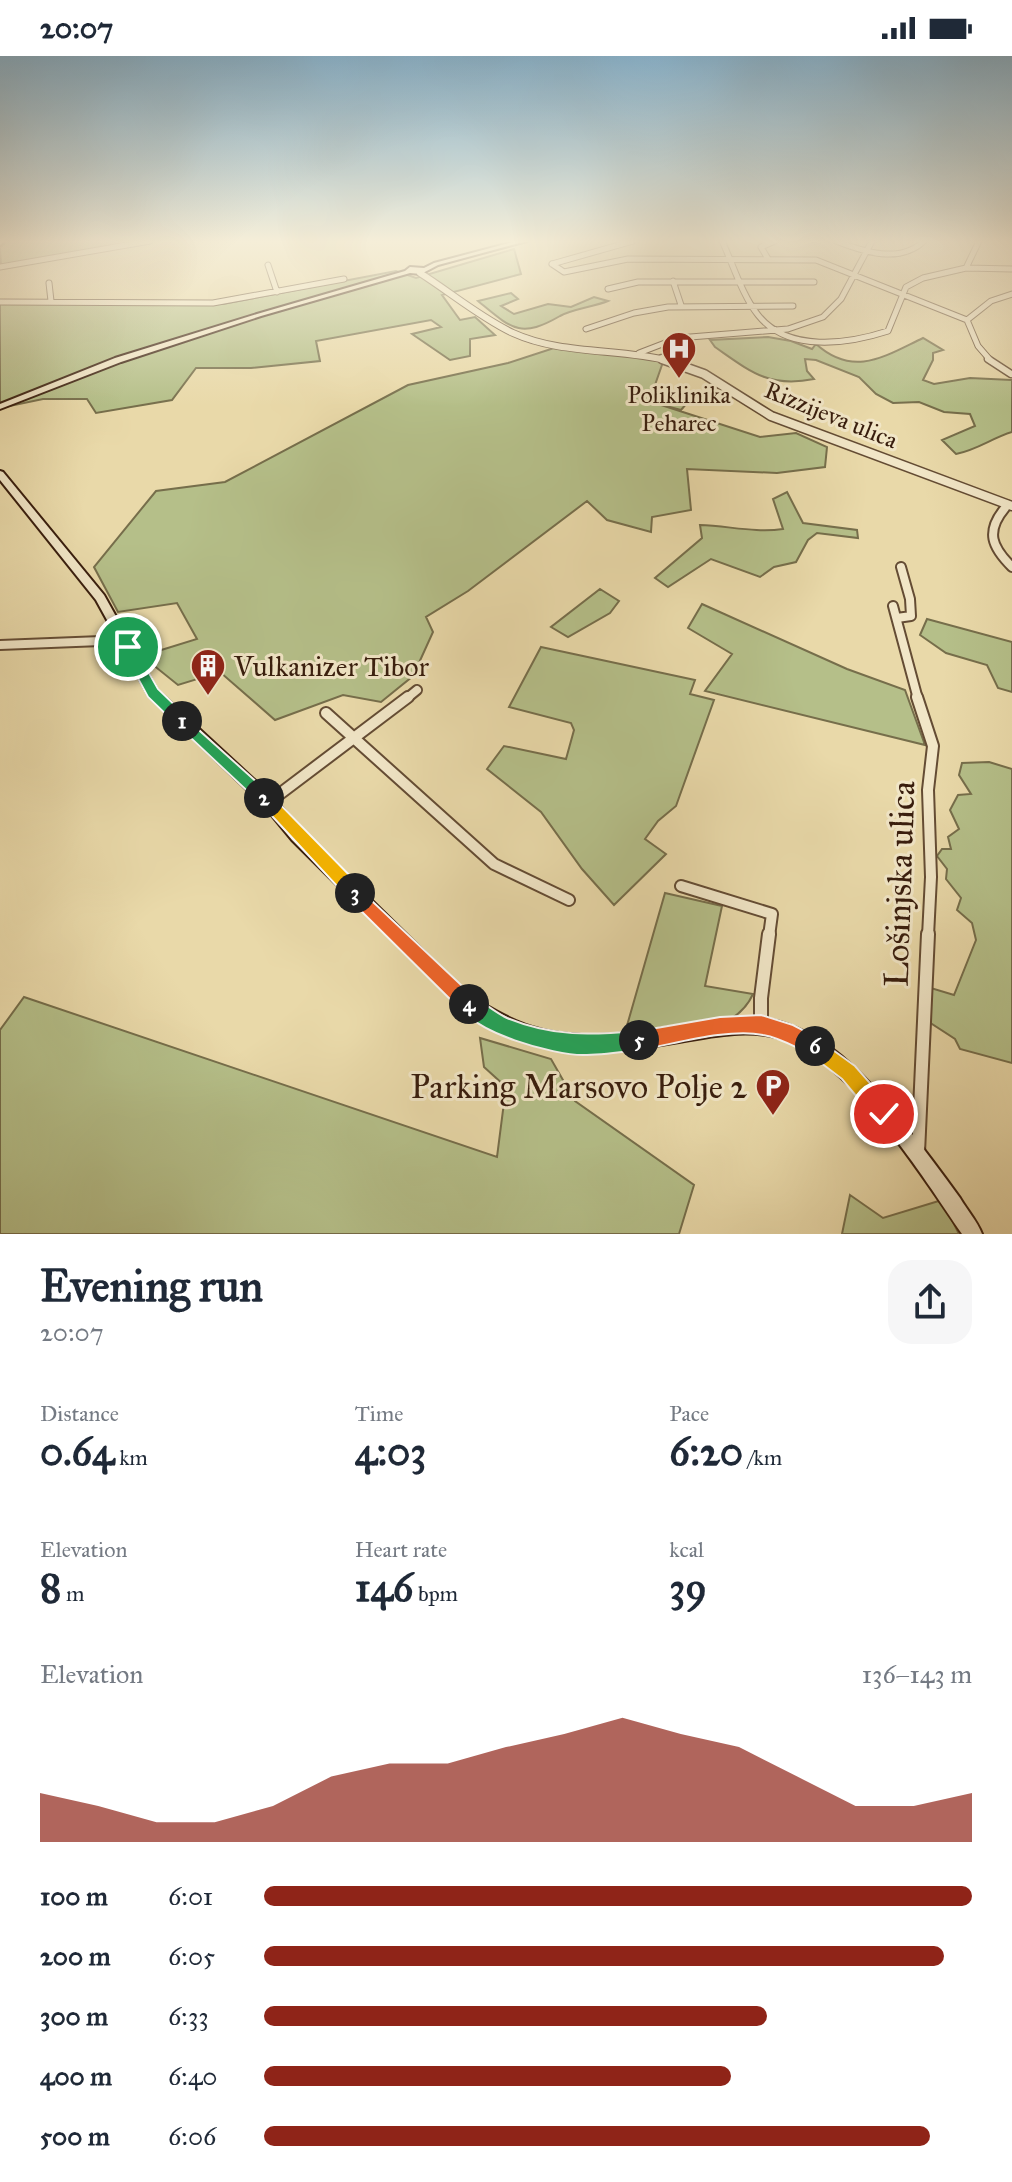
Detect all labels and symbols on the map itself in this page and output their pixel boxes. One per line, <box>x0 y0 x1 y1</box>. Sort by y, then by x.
hospital icon: Poliklinika Peharec <box>660 330 698 380</box>
street label: Rizzijeva ulica <box>760 375 903 456</box>
place label: Poliklinika Peharec <box>627 380 732 438</box>
pin <box>94 613 162 681</box>
building icon: Vulkanizer Tibor <box>189 647 227 697</box>
place label: Vulkanizer Tibor <box>233 649 430 684</box>
pin: 1 <box>162 701 202 741</box>
pin: 2 <box>244 778 284 818</box>
street label: Lošinjska ulica <box>875 780 924 988</box>
pin: 3 <box>335 873 375 913</box>
pin: 4 <box>449 984 489 1024</box>
pin: 5 <box>619 1020 659 1060</box>
pin: 6 <box>795 1026 835 1066</box>
place label: Parking Marsovo Polje 2 <box>411 1066 747 1107</box>
parking icon: Parking Marsovo Polje 2 <box>754 1067 792 1117</box>
pin <box>850 1080 918 1148</box>

